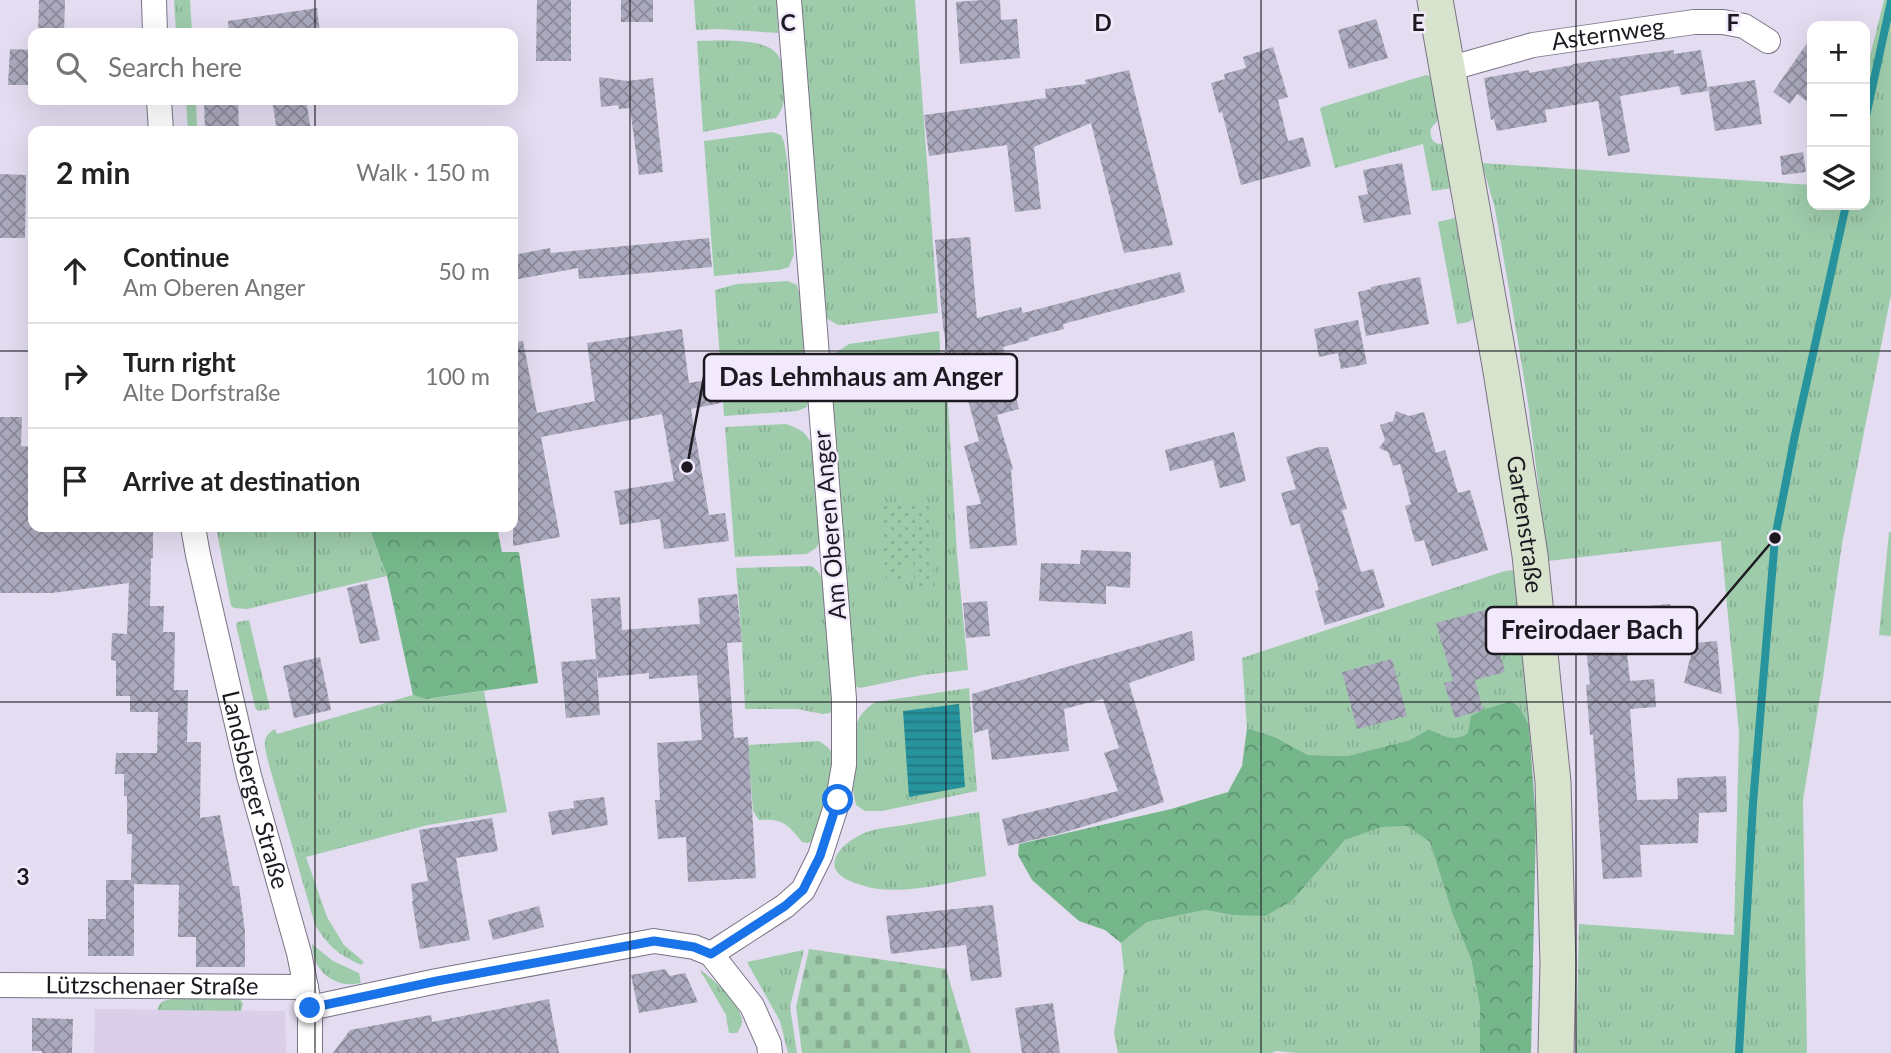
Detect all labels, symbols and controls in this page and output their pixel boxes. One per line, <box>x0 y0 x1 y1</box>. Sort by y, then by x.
text: C <box>780 8 796 36</box>
text: D <box>1094 8 1112 36</box>
text: E <box>1411 8 1425 36</box>
text: F <box>1726 8 1740 36</box>
street label: Asternweg <box>1549 10 1666 55</box>
map controls <box>1807 21 1870 210</box>
button: + <box>1807 21 1870 84</box>
search box <box>28 28 518 105</box>
icon: search <box>52 48 90 86</box>
text: Search here <box>108 51 242 83</box>
button: − <box>1807 84 1870 147</box>
button: layers <box>1807 147 1870 210</box>
text: 2 min <box>56 154 130 190</box>
text: Walk · 150 m <box>356 158 490 186</box>
text: Continue <box>123 241 229 273</box>
icon: ahead <box>56 252 94 290</box>
text: 50 m <box>439 257 490 285</box>
text: Am Oberen Anger <box>123 273 305 301</box>
text: Turn right <box>123 346 236 378</box>
callout: Das Lehmhaus am Anger <box>704 354 1017 401</box>
icon: right <box>56 357 94 395</box>
text: Das Lehmhaus am Anger <box>719 360 1003 392</box>
text: 100 m <box>425 362 490 390</box>
text: Alte Dorfstraße <box>123 378 280 406</box>
street label: Am Oberen Anger <box>806 429 851 621</box>
street label: Gartenstraße <box>1502 453 1550 594</box>
icon: arrive <box>56 462 94 500</box>
text: Arrive at destination <box>123 465 360 497</box>
callout: Freirodaer Bach <box>1486 607 1697 654</box>
text: Freirodaer Bach <box>1501 613 1683 645</box>
street label: Landsberger Straße <box>217 688 296 892</box>
route start <box>822 784 853 815</box>
text: 3 <box>16 862 30 890</box>
street label: Lützschenaer Straße <box>45 969 259 1000</box>
route end <box>294 992 325 1023</box>

